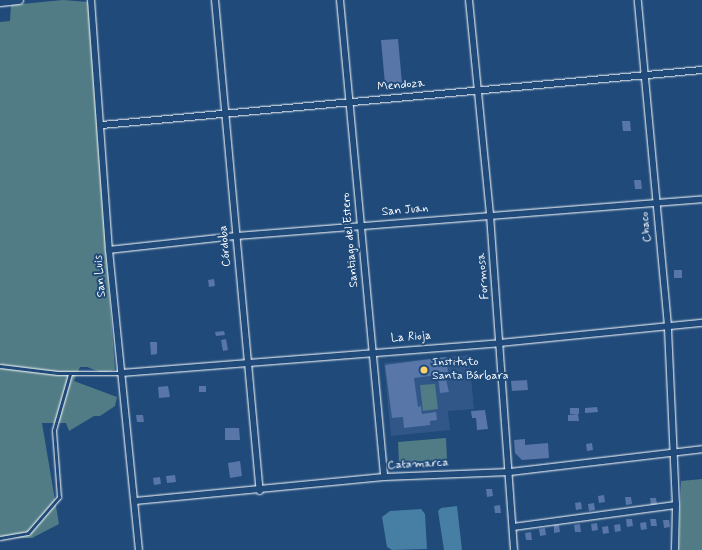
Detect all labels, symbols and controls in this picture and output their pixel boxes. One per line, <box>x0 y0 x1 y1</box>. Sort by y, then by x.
street label: Mendoza <box>377 77 425 95</box>
street label: Santiago del Estero <box>340 192 362 288</box>
street label: San Juan <box>381 202 429 220</box>
street label: Chaco <box>638 211 656 243</box>
street label: Córdoba <box>217 225 235 267</box>
street label: Formosa <box>475 252 493 300</box>
street label: San Luis <box>92 254 110 298</box>
street label: La Rioja <box>389 329 433 347</box>
place label: Instituto Santa Bárbara <box>432 356 509 384</box>
marker: Instituto Santa Bárbara <box>419 365 429 375</box>
street label: Catamarca <box>387 456 449 474</box>

